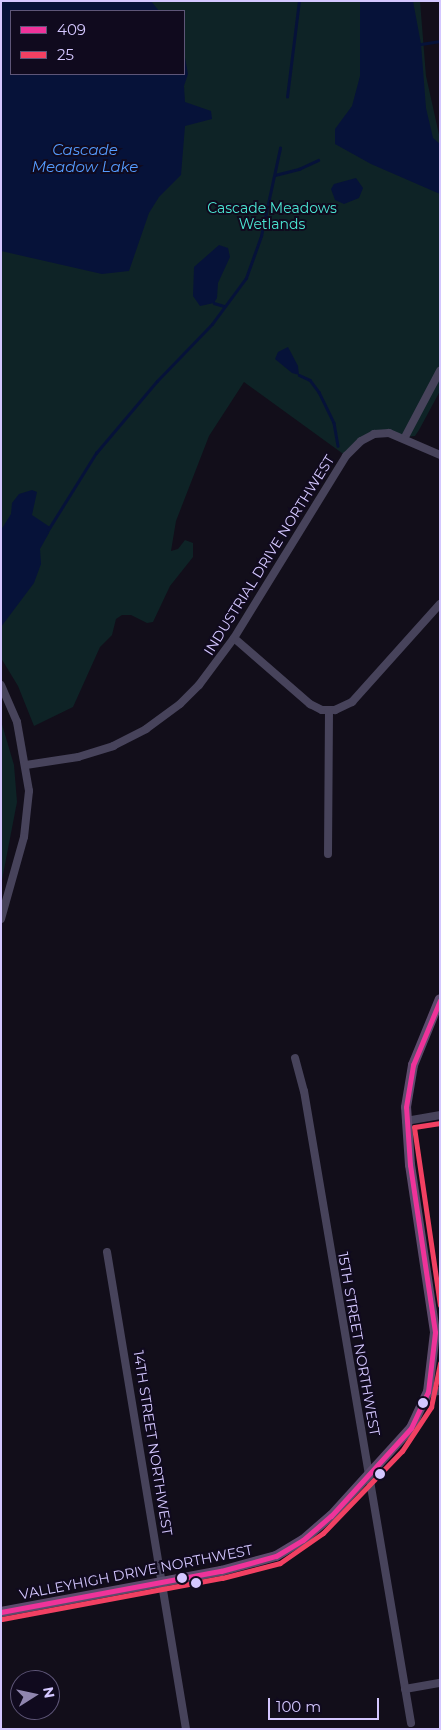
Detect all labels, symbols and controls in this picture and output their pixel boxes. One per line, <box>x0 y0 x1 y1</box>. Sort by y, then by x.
legend <box>10 10 185 75</box>
text: 409 <box>57 20 86 39</box>
text: 25 <box>57 45 74 64</box>
water label: Cascade Meadow Lake <box>32 140 138 175</box>
park label: Cascade Meadows Wetlands <box>207 200 337 232</box>
street label: INDUSTRIAL DRIVE NORTHWEST <box>200 452 338 658</box>
street label: 15TH STREET NORTHWEST <box>335 1251 383 1437</box>
street label: 14TH STREET NORTHWEST <box>130 1349 176 1537</box>
unlabelled marker <box>418 1398 428 1408</box>
unlabelled marker <box>375 1469 385 1479</box>
street label: VALLEYHIGH DRIVE NORTHWEST <box>18 1541 254 1603</box>
unlabelled marker <box>177 1573 187 1583</box>
unlabelled marker <box>191 1578 201 1588</box>
north arrow <box>10 1670 60 1720</box>
text: N <box>39 1685 59 1700</box>
scale bar <box>271 1688 382 1720</box>
text: 100 m <box>276 1697 321 1716</box>

